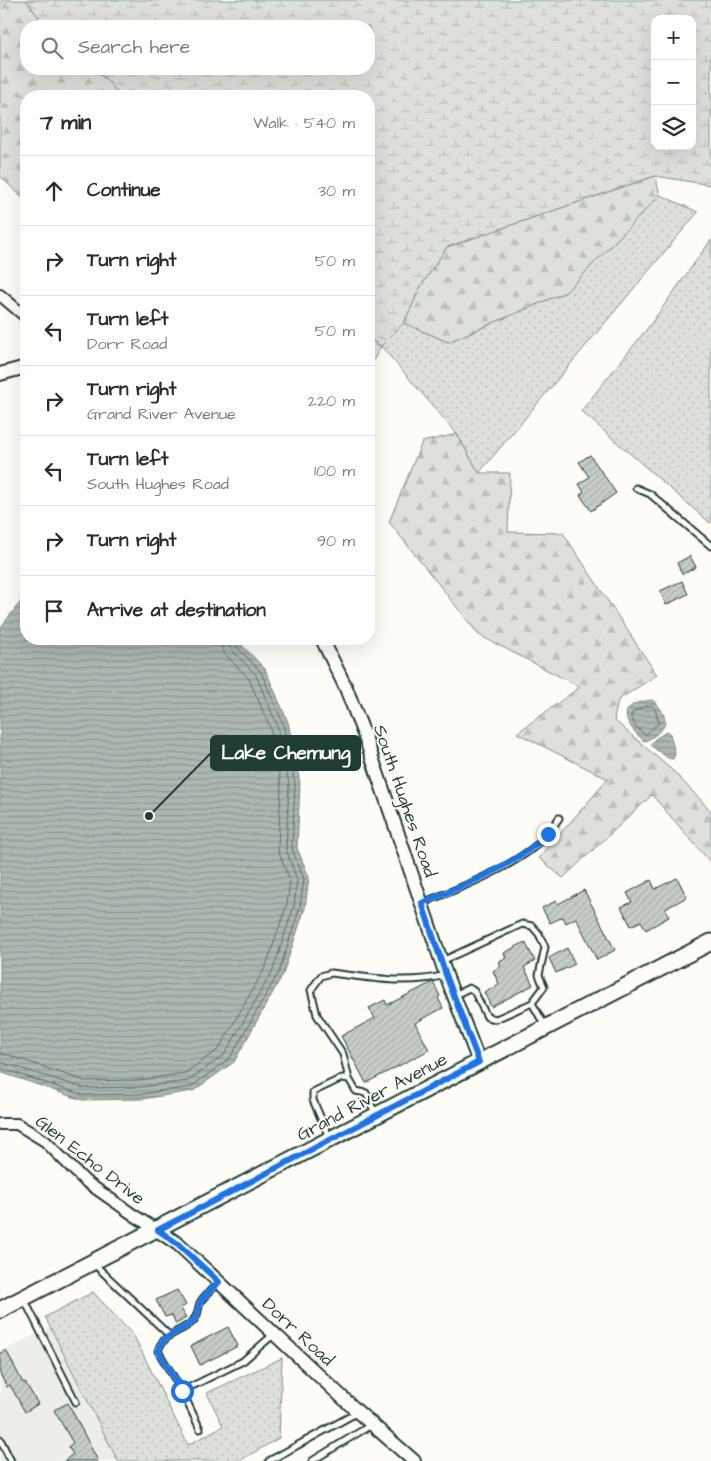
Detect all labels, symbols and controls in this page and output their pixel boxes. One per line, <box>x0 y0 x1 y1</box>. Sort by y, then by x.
map controls <box>651 15 696 150</box>
button: + <box>651 15 696 60</box>
search box <box>20 20 375 75</box>
icon: search <box>38 34 66 62</box>
text: Search here <box>78 34 190 61</box>
button: − <box>651 60 696 105</box>
button: layers <box>651 105 696 150</box>
text: 7 min <box>40 108 91 137</box>
text: Walk · 540 m <box>253 112 355 134</box>
icon: ahead <box>40 177 68 205</box>
text: Continue <box>87 177 161 204</box>
text: 30 m <box>318 180 355 202</box>
icon: right <box>40 247 68 275</box>
text: Turn right <box>87 247 176 274</box>
text: 50 m <box>315 250 355 272</box>
text: Turn left <box>87 306 168 333</box>
icon: left <box>40 317 68 345</box>
text: 50 m <box>315 320 355 342</box>
text: Dorr Road <box>87 333 167 355</box>
text: Turn right <box>87 376 176 403</box>
icon: right <box>40 387 68 415</box>
text: 220 m <box>308 390 355 412</box>
text: Grand River Avenue <box>87 403 236 425</box>
text: Turn left <box>87 446 168 473</box>
icon: left <box>40 457 68 485</box>
text: 100 m <box>314 460 355 482</box>
text: South Hughes Road <box>87 473 229 495</box>
icon: right <box>40 527 68 555</box>
text: Turn right <box>87 527 176 554</box>
text: 90 m <box>317 530 355 552</box>
icon: arrive <box>40 597 68 625</box>
text: Arrive at destination <box>87 597 266 624</box>
street label: South Hughes Road <box>366 721 443 881</box>
callout: Lake Chemung <box>211 736 360 770</box>
text: Lake Chemung <box>221 740 351 768</box>
route end <box>537 823 560 846</box>
street label: Grand River Avenue <box>292 1047 452 1147</box>
street label: Glen Echo Drive <box>30 1109 150 1211</box>
street label: Dorr Road <box>256 1292 340 1372</box>
route start <box>171 1380 194 1403</box>

